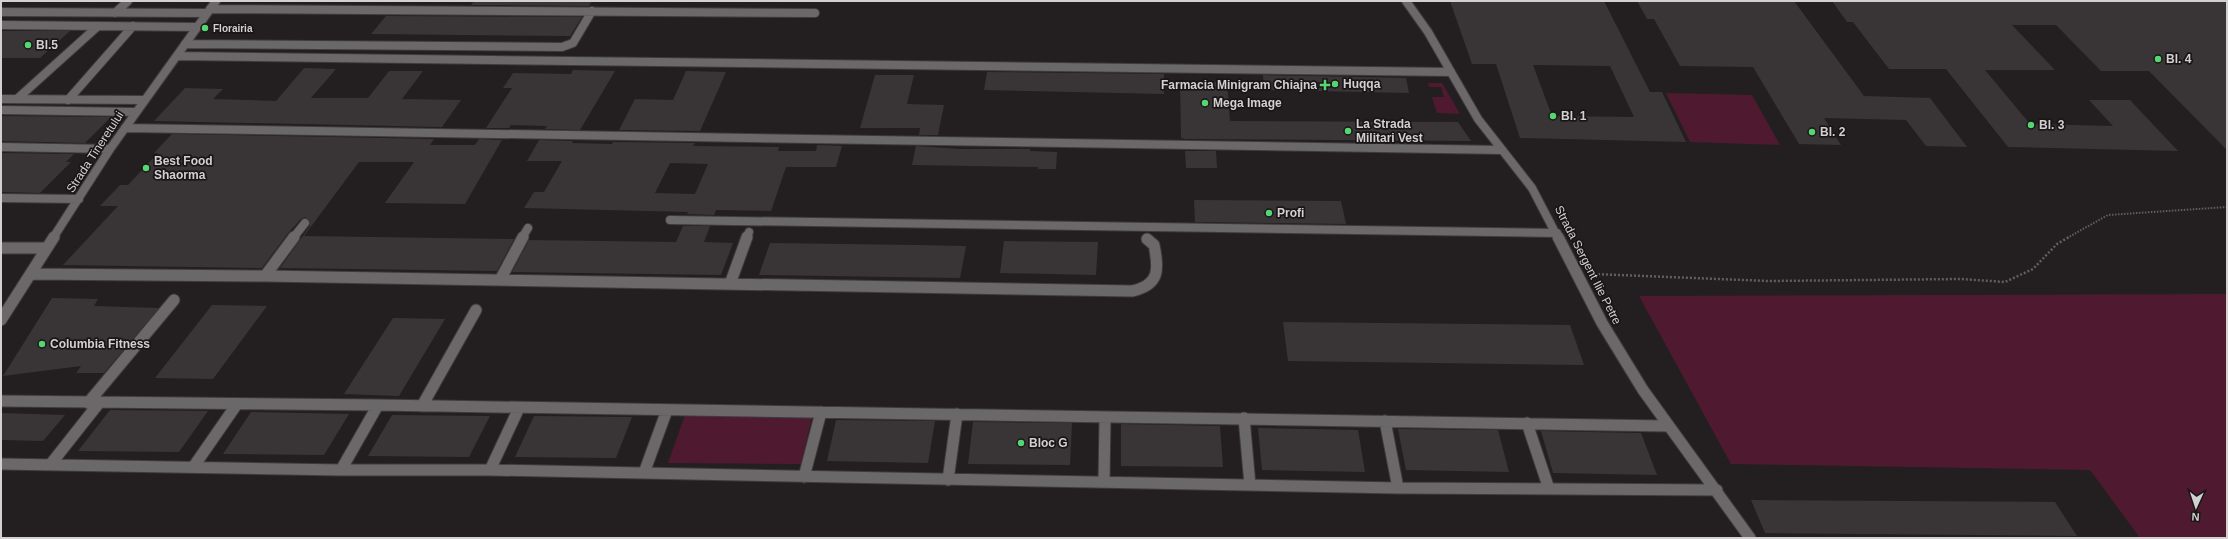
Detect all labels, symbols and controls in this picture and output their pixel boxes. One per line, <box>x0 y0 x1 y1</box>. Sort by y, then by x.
marker: Florairia <box>200 23 210 33</box>
place label: Florairia <box>213 23 253 34</box>
place label: Bl.5 <box>36 38 58 52</box>
marker: Bl.5 <box>23 40 33 50</box>
place label: Bl. 4 <box>2166 52 2192 66</box>
marker: Bl. 4 <box>2153 54 2163 64</box>
place label: Huqqa <box>1343 77 1381 91</box>
place label: Farmacia Minigram Chiajna <box>1161 78 1317 92</box>
marker: Huqqa <box>1330 79 1340 89</box>
marker: Farmacia Minigram Chiajna <box>1320 80 1330 90</box>
place label: Mega Image <box>1213 96 1282 110</box>
marker: Mega Image <box>1200 98 1210 108</box>
street label: Strada Tineretului <box>64 109 126 195</box>
place label: Bl. 1 <box>1561 109 1587 123</box>
marker: Bl. 1 <box>1548 111 1558 121</box>
place label: La Strada Militari Vest <box>1356 117 1423 145</box>
place label: Bl. 3 <box>2039 118 2065 132</box>
marker: Bl. 3 <box>2026 120 2036 130</box>
place label: Bl. 2 <box>1820 125 1846 139</box>
marker: La Strada Militari Vest <box>1343 126 1353 136</box>
marker: Bl. 2 <box>1807 127 1817 137</box>
place label: Best Food Shaorma <box>154 154 213 182</box>
marker: Best Food Shaorma <box>141 163 151 173</box>
street label: Strada Sergent Ilie Petre <box>1552 203 1624 327</box>
place label: Profi <box>1277 206 1304 220</box>
marker: Profi <box>1264 208 1274 218</box>
place label: Columbia Fitness <box>50 337 150 351</box>
marker: Columbia Fitness <box>37 339 47 349</box>
place label: Bloc G <box>1029 436 1068 450</box>
marker: Bloc G <box>1016 438 1026 448</box>
north arrow <box>2176 487 2216 527</box>
text: N <box>2191 511 2200 523</box>

